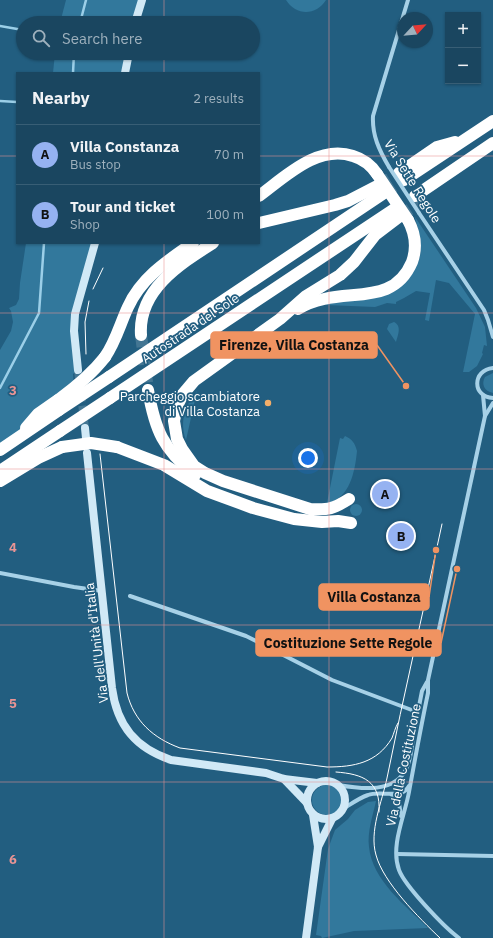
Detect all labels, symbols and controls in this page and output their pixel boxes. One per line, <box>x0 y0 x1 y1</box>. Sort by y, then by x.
north arrow <box>397 12 433 48</box>
map controls <box>445 12 481 84</box>
button: + <box>445 12 481 48</box>
search box <box>16 16 260 60</box>
icon: search <box>30 27 52 49</box>
text: Search here <box>62 29 142 48</box>
button: − <box>445 48 481 84</box>
text: Nearby <box>32 87 90 109</box>
text: 2 results <box>193 90 244 107</box>
street label: Via Sette Regole <box>380 136 445 226</box>
text: Villa Constanza <box>70 137 179 156</box>
text: A <box>41 146 49 163</box>
text: 70 m <box>214 146 244 163</box>
text: Bus stop <box>70 156 121 173</box>
text: Tour and ticket <box>70 197 175 216</box>
text: B <box>41 206 49 223</box>
text: 100 m <box>206 206 244 223</box>
text: Shop <box>70 216 100 233</box>
street label: Autostrada del Sole <box>138 289 242 367</box>
callout: Firenze, Villa Costanza <box>211 332 377 358</box>
text: Firenze, Villa Costanza <box>219 336 369 354</box>
text: 3 <box>9 382 17 399</box>
place label: Parcheggio scambiatore di Villa Costanza <box>120 388 260 420</box>
marker: Parcheggio scambiatore di Villa Costanza <box>263 398 273 408</box>
your location <box>298 448 318 468</box>
pin: A <box>372 479 398 509</box>
pin: B <box>388 521 414 551</box>
text: 4 <box>9 539 17 556</box>
street label: Via dell'Unità d'Italia <box>81 582 112 704</box>
callout: Villa Costanza <box>319 584 429 610</box>
text: Villa Costanza <box>327 588 421 606</box>
callout: Costituzione Sette Regole <box>256 630 441 656</box>
text: Costituzione Sette Regole <box>264 634 433 652</box>
text: 5 <box>9 695 17 712</box>
street label: Via della Costituzione <box>382 702 425 828</box>
text: 6 <box>9 851 17 868</box>

